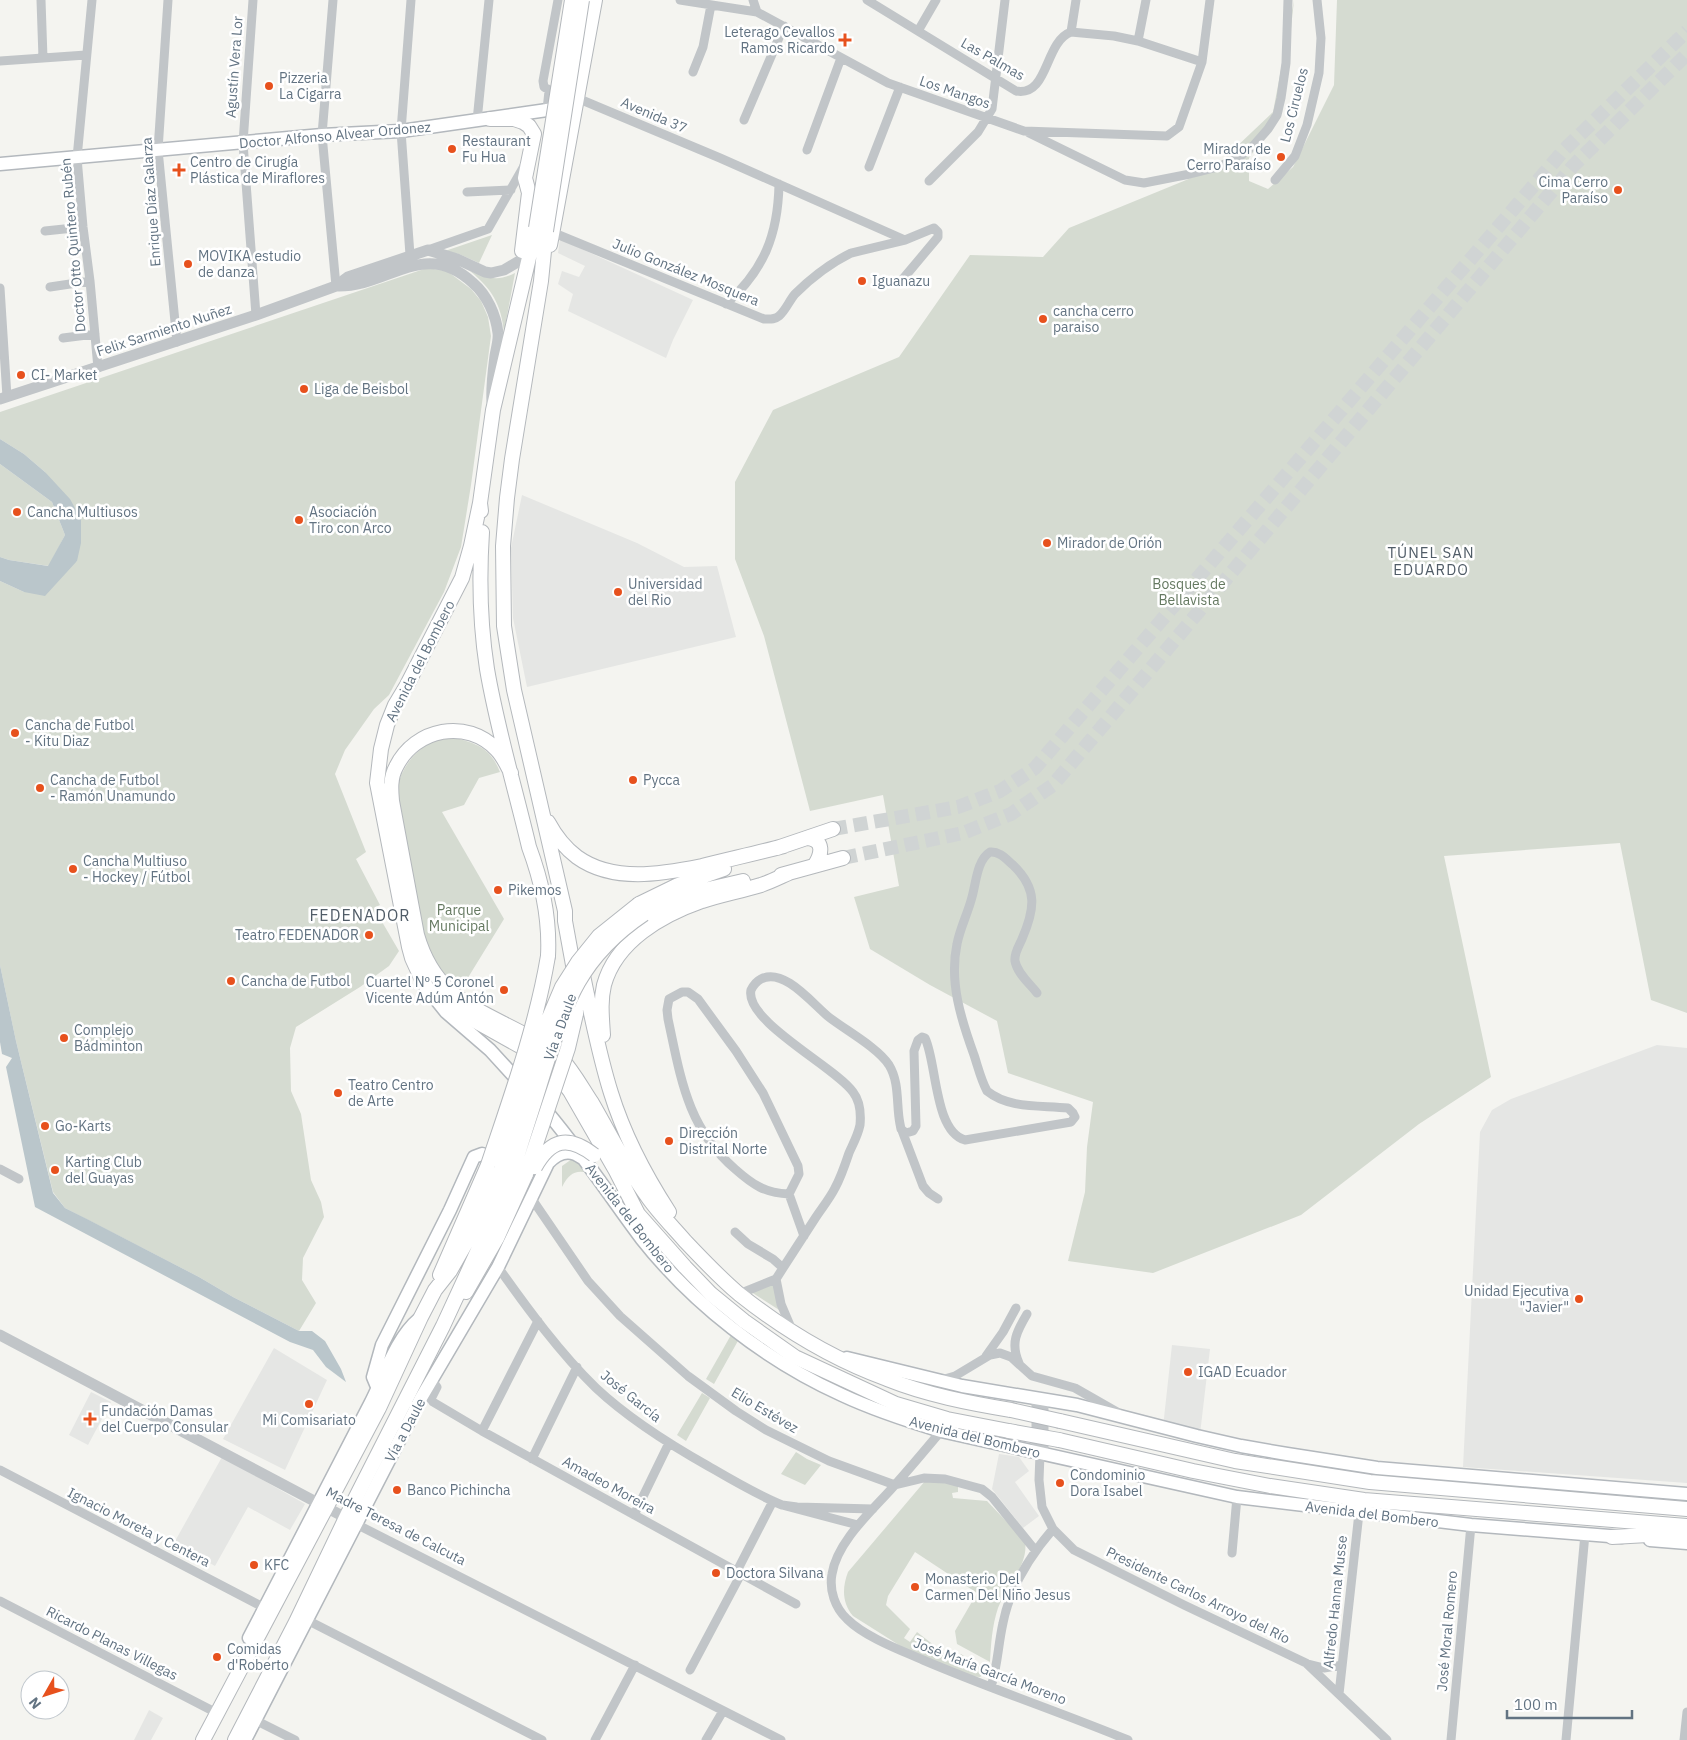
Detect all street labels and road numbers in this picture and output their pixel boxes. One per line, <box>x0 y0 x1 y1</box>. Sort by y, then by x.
street label: Agustín Vera Lor <box>221 15 247 119</box>
street label: Las Palmas <box>958 34 1028 85</box>
street label: Los Ciruelos <box>1276 66 1312 144</box>
street label: Los Mangos <box>917 72 993 113</box>
street label: Avenida 37 <box>618 93 690 137</box>
street label: Doctor Alfonso Alvear Ordonez <box>238 118 432 152</box>
street label: Enrique Díaz Galarza <box>137 136 164 267</box>
street label: Doctor Otto Quintero Rubén <box>56 157 90 333</box>
street label: Julio González Mosquera <box>610 234 762 310</box>
street label: Felix Sarmiento Nuñez <box>94 300 234 360</box>
street label: Avenida del Bombero <box>381 597 459 725</box>
street label: Vía a Daule <box>540 991 581 1063</box>
street label: Avenida del Bombero <box>582 1160 679 1277</box>
street label: José García <box>597 1366 665 1426</box>
street label: Elio Estévez <box>728 1383 802 1437</box>
street label: Vía a Daule <box>381 1395 430 1465</box>
street label: Avenida del Bombero <box>908 1412 1043 1462</box>
street label: Amadeo Moreira <box>559 1452 659 1518</box>
street label: Ignacio Moreta y Centera <box>65 1483 214 1571</box>
street label: Madre Teresa de Calcuta <box>323 1483 469 1569</box>
street label: Avenida del Bombero <box>1304 1497 1440 1531</box>
street label: Alfredo Hanna Musse <box>1319 1534 1351 1670</box>
street label: Presidente Carlos Arroyo del Río <box>1103 1543 1293 1648</box>
street label: José Moral Romero <box>1433 1570 1461 1692</box>
street label: Ricardo Planas Villegas <box>43 1602 181 1684</box>
street label: José María García Moreno <box>911 1633 1069 1709</box>

